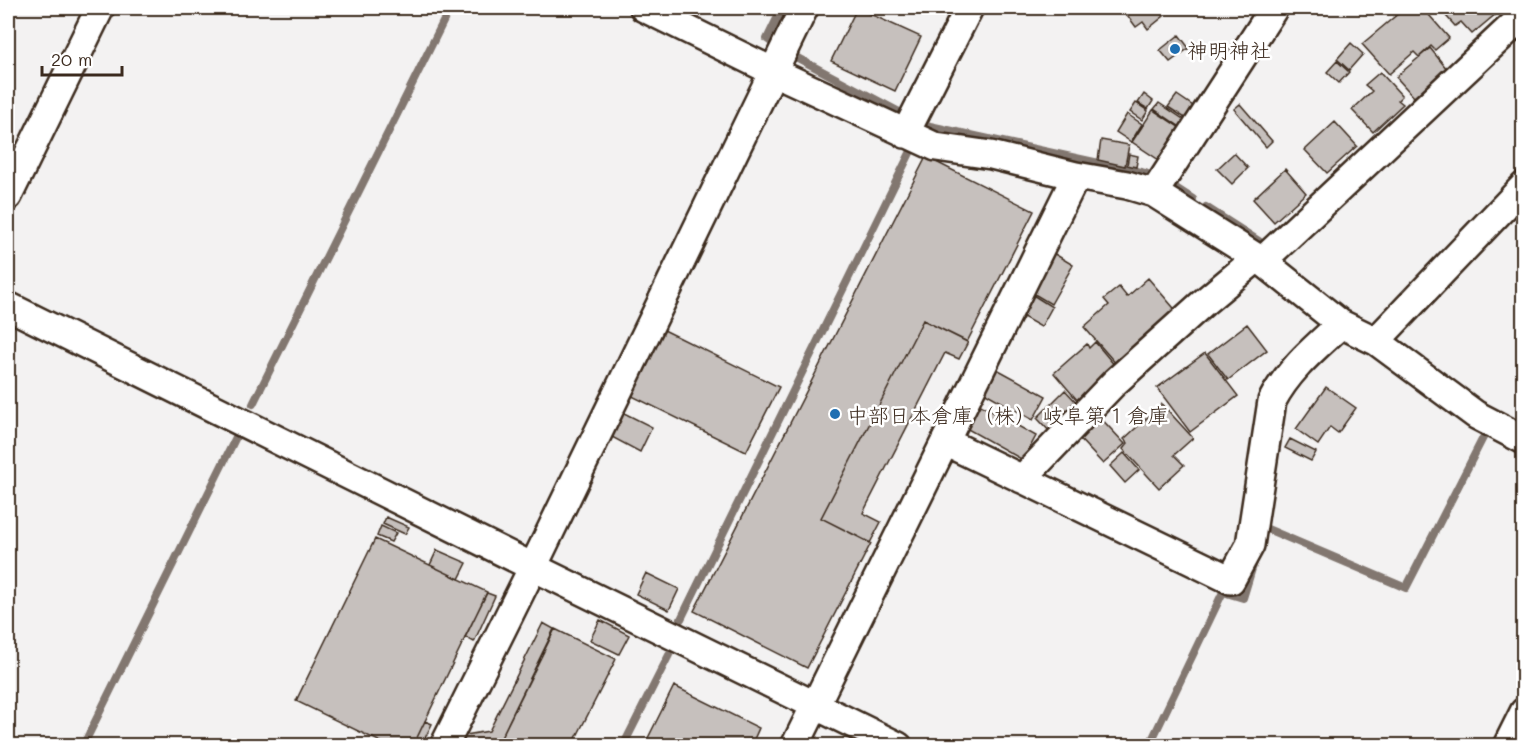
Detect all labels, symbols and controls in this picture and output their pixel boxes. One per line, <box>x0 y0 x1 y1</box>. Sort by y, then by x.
place label: 神明神社 <box>1187 36 1271 63</box>
scale bar <box>42 39 122 77</box>
marker: 神明神社 <box>1168 42 1182 56</box>
text: 20 m <box>51 47 92 71</box>
place label: 中部日本倉庫（株） 岐阜第１倉庫 <box>847 401 1169 428</box>
marker: 中部日本倉庫（株） 岐阜第１倉庫 <box>828 407 842 421</box>

